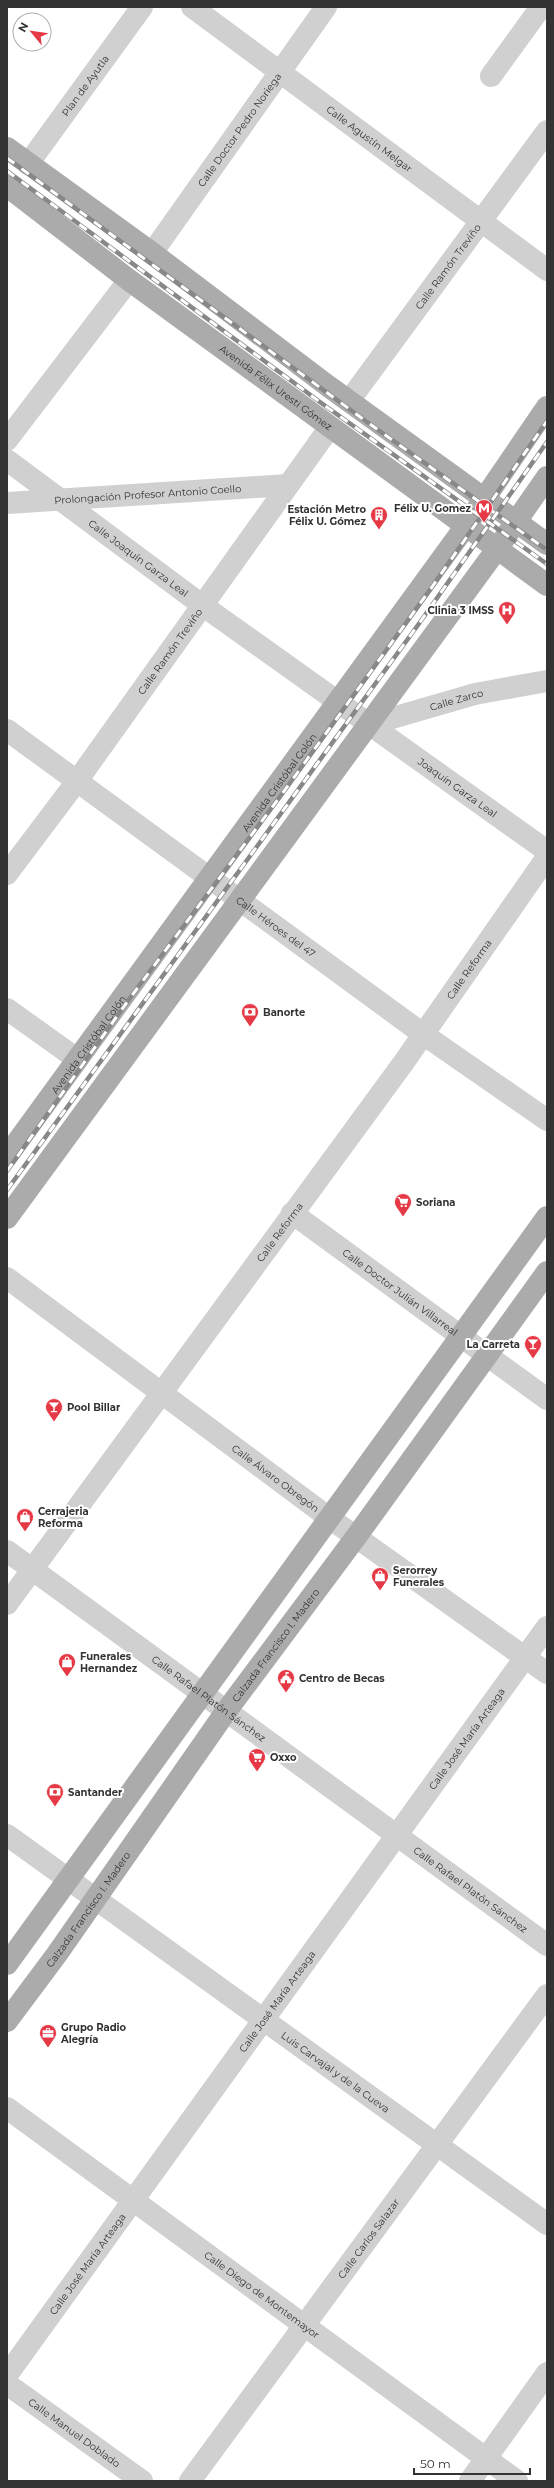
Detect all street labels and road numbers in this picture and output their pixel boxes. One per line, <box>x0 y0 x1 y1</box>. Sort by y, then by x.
street label: Plan de Ayutla <box>59 53 112 119</box>
street label: Calle Doctor Pedro Noriega <box>195 70 284 190</box>
street label: Calle Agustín Melgar <box>324 103 415 175</box>
street label: Calle Ramón Treviño <box>412 221 484 312</box>
street label: Avenida Félix Uresti Gómez <box>217 342 335 433</box>
street label: Prolongación Profesor Antonio Coello <box>54 482 242 507</box>
street label: Calle Joaquín Garza Leal <box>86 517 191 600</box>
street label: Calle Ramón Treviño <box>135 606 205 697</box>
street label: Calle Zarco <box>428 687 484 714</box>
street label: Avenida Cristóbal Colón <box>239 731 320 835</box>
street label: Joaquín Garza Leal <box>414 754 500 820</box>
street label: Calle Héroes del 47 <box>233 894 318 960</box>
street label: Calle Reforma <box>444 937 495 1002</box>
street label: Avenida Cristóbal Colón <box>48 993 129 1097</box>
street label: Calle Reforma <box>254 1200 306 1265</box>
street label: Calle Doctor Julián Villarreal <box>340 1246 460 1339</box>
street label: Calle Álvaro Obregón <box>229 1442 322 1515</box>
street label: Calzada Francisco I. Madero <box>229 1586 322 1705</box>
street label: Calle Rafael Platón Sánchez <box>149 1653 268 1745</box>
street label: Calle José María Arteaga <box>426 1685 508 1792</box>
street label: Calle Rafael Platón Sánchez <box>411 1844 530 1936</box>
street label: Calzada Francisco I. Madero <box>43 1849 133 1970</box>
street label: Calle José María Arteaga <box>236 1948 318 2055</box>
street label: Luis Carvajal y de la Cueva <box>279 2029 392 2116</box>
street label: Calle Carlos Salazar <box>335 2196 402 2281</box>
street label: Calle José María Arteaga <box>47 2211 129 2318</box>
street label: Calle Diego de Montemayor <box>202 2248 322 2341</box>
street label: Calle Manuel Doblado <box>26 2395 123 2470</box>

